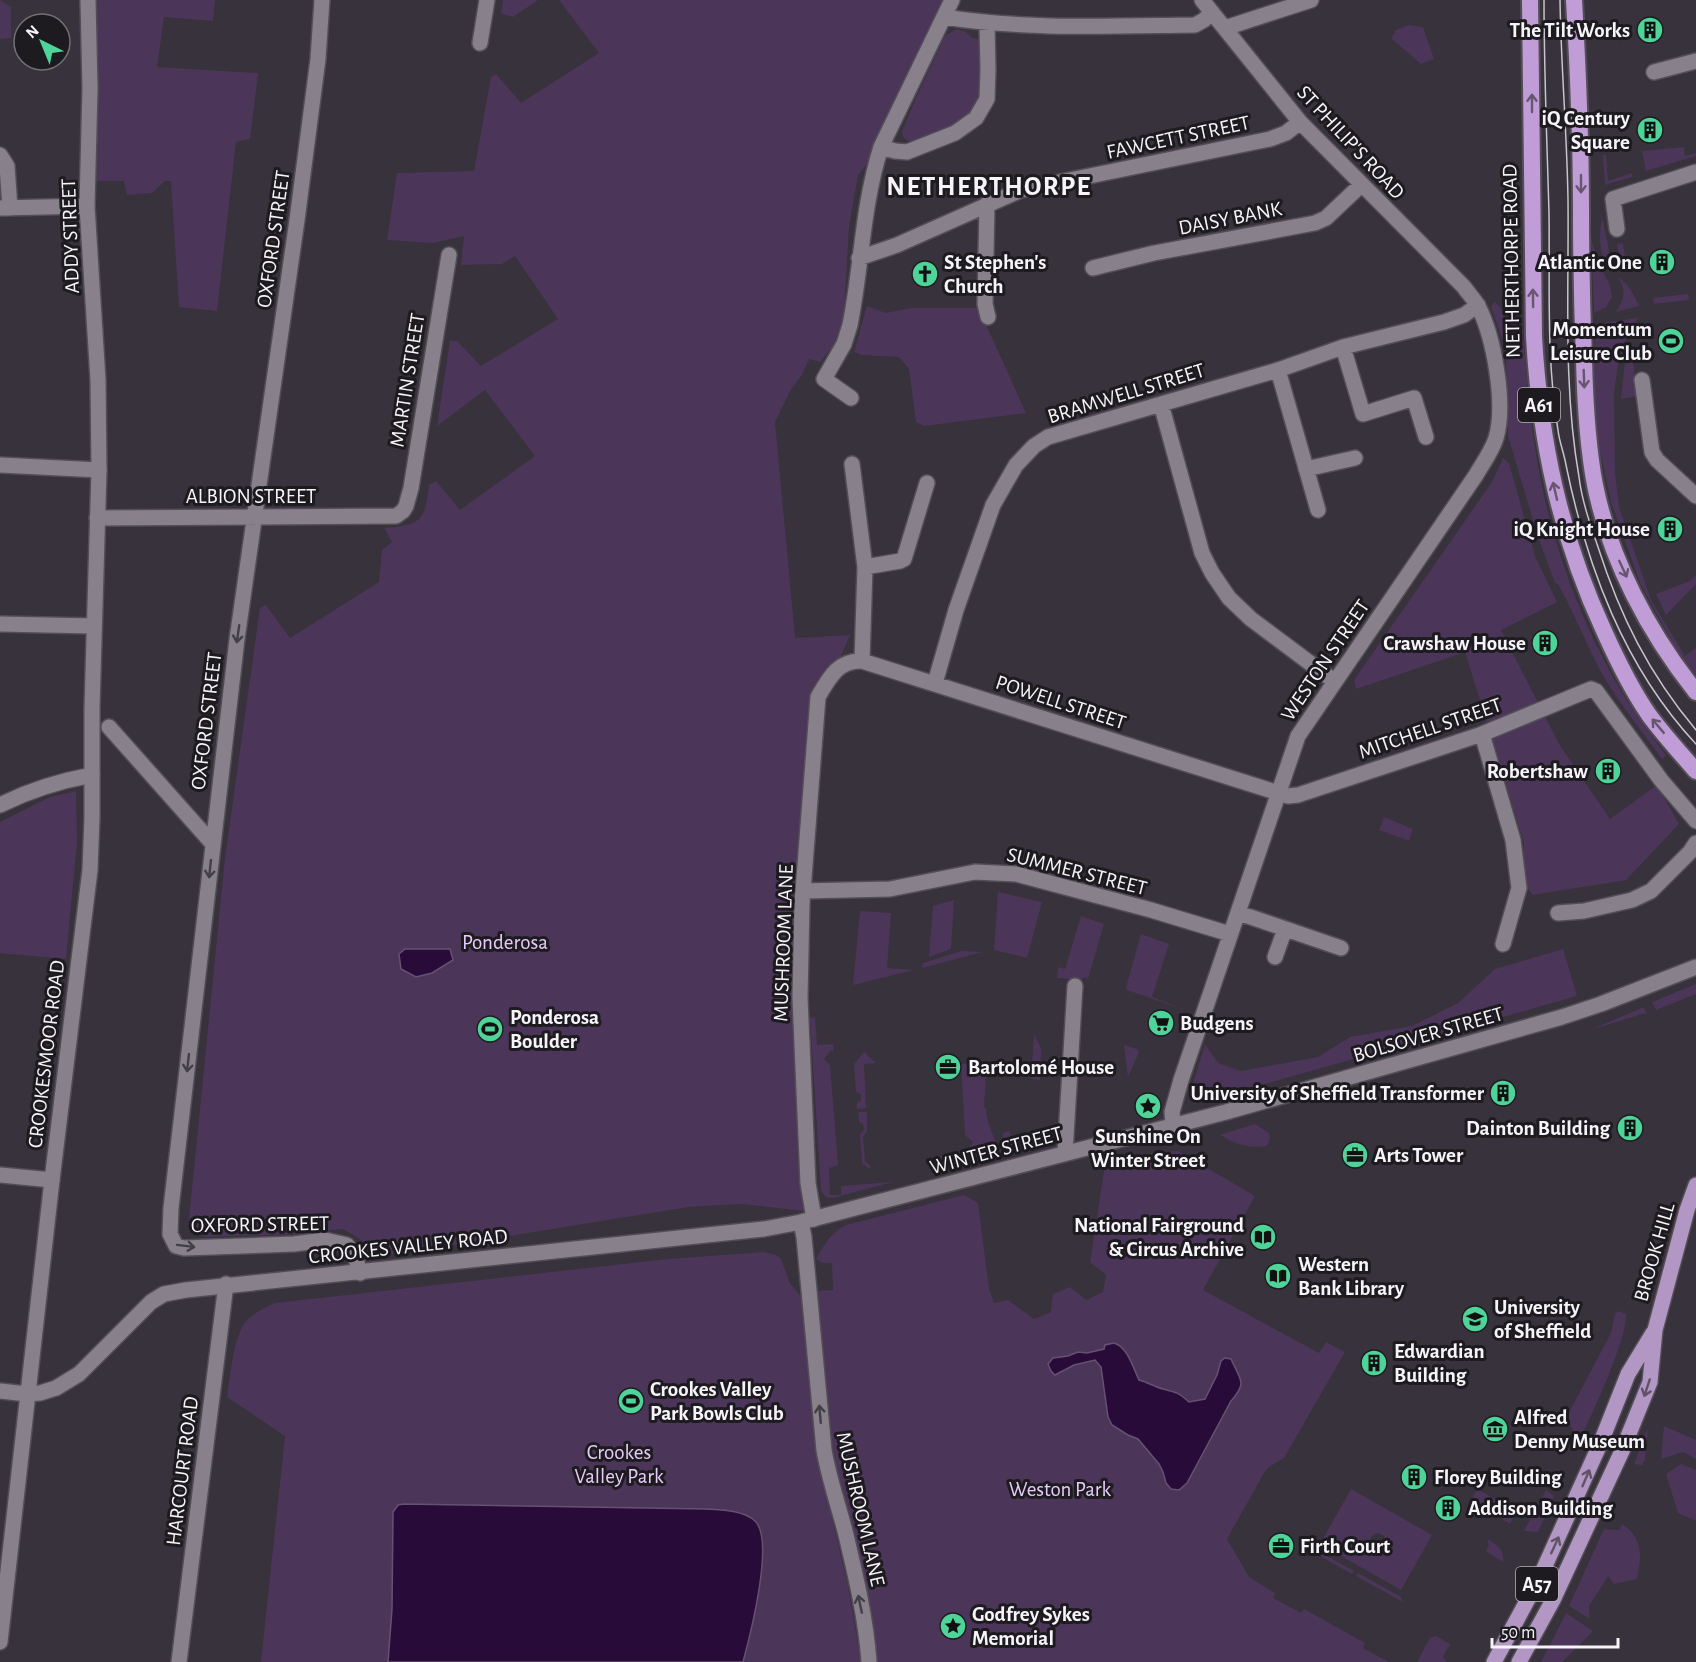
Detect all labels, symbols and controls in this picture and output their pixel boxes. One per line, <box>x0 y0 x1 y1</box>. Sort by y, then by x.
north arrow <box>12 12 72 72</box>
building icon: The Tilt Works <box>1635 15 1665 45</box>
place label: The Tilt Works <box>1509 20 1630 41</box>
text: N <box>23 22 42 41</box>
street label: ST PHILIP'S ROAD <box>1293 82 1408 203</box>
one-way arrow <box>1526 94 1538 114</box>
place label: iQ Century Square <box>1541 108 1631 153</box>
street label: FAWCETT STREET <box>1105 112 1252 163</box>
building icon: iQ Century Square <box>1635 115 1665 145</box>
street label: NETHERTHORPE ROAD <box>1499 164 1524 358</box>
street label: OXFORD STREET <box>253 169 294 309</box>
district label: NETHERTHORPE <box>886 173 1092 200</box>
one-way arrow <box>1575 174 1587 194</box>
street label: ADDY STREET <box>58 178 83 294</box>
street label: DAISY BANK <box>1177 198 1284 239</box>
building icon: Atlantic One <box>1647 247 1677 277</box>
place label: St Stephen's Church <box>944 252 1046 297</box>
place label: Atlantic One <box>1538 252 1642 273</box>
church icon: St Stephen's Church <box>910 259 940 289</box>
one-way arrow <box>1527 289 1539 309</box>
street label: MARTIN STREET <box>387 312 428 449</box>
place label: Momentum Leisure Club <box>1550 319 1652 364</box>
sports icon: Momentum Leisure Club <box>1656 326 1686 356</box>
street label: BRAMWELL STREET <box>1045 360 1207 427</box>
one-way arrow <box>1579 369 1590 389</box>
road number: A61 <box>1518 388 1560 422</box>
one-way arrow <box>1549 482 1561 501</box>
street label: ALBION STREET <box>186 486 316 507</box>
building icon: iQ Knight House <box>1655 514 1685 544</box>
place label: iQ Knight House <box>1514 519 1650 541</box>
one-way arrow <box>1617 560 1629 578</box>
street label: WESTON STREET <box>1277 596 1374 725</box>
one-way arrow <box>232 624 243 644</box>
building icon: Crawshaw House <box>1530 628 1560 658</box>
place label: Crawshaw House <box>1383 633 1526 654</box>
street label: OXFORD STREET <box>188 651 225 791</box>
street label: POWELL STREET <box>993 672 1129 733</box>
street label: MITCHELL STREET <box>1356 694 1504 763</box>
one-way arrow <box>1652 718 1665 734</box>
building icon: Robertshaw <box>1593 756 1623 786</box>
place label: Robertshaw <box>1487 761 1588 782</box>
street label: SUMMER STREET <box>1005 844 1149 899</box>
one-way arrow <box>204 859 215 879</box>
street label: MUSHROOM LANE <box>770 864 797 1022</box>
park label: Ponderosa <box>462 932 548 953</box>
street label: CROOKESMOOR ROAD <box>25 959 68 1149</box>
street label: BOLSOVER STREET <box>1351 1003 1506 1066</box>
place label: Ponderosa Boulder <box>510 1007 599 1052</box>
supermarket icon: Budgens <box>1146 1008 1176 1038</box>
place label: Budgens <box>1180 1013 1254 1034</box>
sports icon: Ponderosa Boulder <box>475 1014 505 1044</box>
office icon: Bartolomé House <box>933 1052 963 1082</box>
one-way arrow <box>182 1053 193 1073</box>
place label: Bartolomé House <box>968 1057 1114 1078</box>
building icon: University of Sheffield Transformer <box>1488 1078 1518 1108</box>
place label: University of Sheffield Transformer <box>1190 1083 1485 1104</box>
place icon: Sunshine On Winter Street <box>1133 1091 1163 1121</box>
building icon: Dainton Building <box>1615 1113 1645 1143</box>
place label: Dainton Building <box>1466 1118 1610 1139</box>
street label: WINTER STREET <box>928 1123 1065 1178</box>
place label: Sunshine On Winter Street <box>1091 1126 1205 1171</box>
office icon: Arts Tower <box>1340 1140 1370 1170</box>
place label: Arts Tower <box>1374 1145 1464 1166</box>
street label: BROOK HILL <box>1630 1200 1679 1304</box>
street label: OXFORD STREET <box>191 1213 329 1236</box>
place label: National Fairground & Circus Archive <box>1074 1215 1244 1260</box>
library icon: National Fairground & Circus Archive <box>1248 1222 1278 1252</box>
street label: CROOKES VALLEY ROAD <box>308 1226 509 1267</box>
one-way arrow <box>176 1241 195 1252</box>
place label: Western Bank Library <box>1298 1254 1405 1299</box>
library icon: Western Bank Library <box>1263 1261 1293 1291</box>
place label: University of Sheffield <box>1494 1297 1591 1342</box>
school or university icon: University of Sheffield <box>1460 1304 1490 1334</box>
place label: Edwardian Building <box>1394 1341 1485 1386</box>
building icon: Edwardian Building <box>1359 1348 1389 1378</box>
one-way arrow <box>1641 1378 1652 1397</box>
place label: Crookes Valley Park Bowls Club <box>650 1379 784 1424</box>
sports icon: Crookes Valley Park Bowls Club <box>616 1386 646 1416</box>
street label: HARCOURT ROAD <box>163 1395 202 1547</box>
one-way arrow <box>814 1404 825 1424</box>
place label: Alfred Denny Museum <box>1514 1407 1645 1452</box>
museum icon: Alfred Denny Museum <box>1480 1414 1510 1444</box>
street label: MUSHROOM LANE <box>833 1430 888 1588</box>
park label: Crookes Valley Park <box>574 1442 664 1487</box>
building icon: Florey Building <box>1399 1462 1429 1492</box>
place label: Florey Building <box>1434 1467 1562 1488</box>
one-way arrow <box>1580 1469 1592 1487</box>
park label: Weston Park <box>1009 1479 1112 1500</box>
building icon: Addison Building <box>1433 1493 1463 1523</box>
place label: Addison Building <box>1468 1498 1613 1519</box>
office icon: Firth Court <box>1266 1531 1296 1561</box>
place label: Firth Court <box>1300 1536 1390 1557</box>
one-way arrow <box>1550 1536 1562 1554</box>
road number: A57 <box>1516 1567 1558 1601</box>
one-way arrow <box>854 1595 866 1614</box>
place label: Godfrey Sykes Memorial <box>972 1604 1090 1649</box>
place icon: Godfrey Sykes Memorial <box>938 1611 968 1641</box>
scale bar <box>1492 1611 1618 1649</box>
text: 50 m <box>1501 1624 1535 1642</box>

